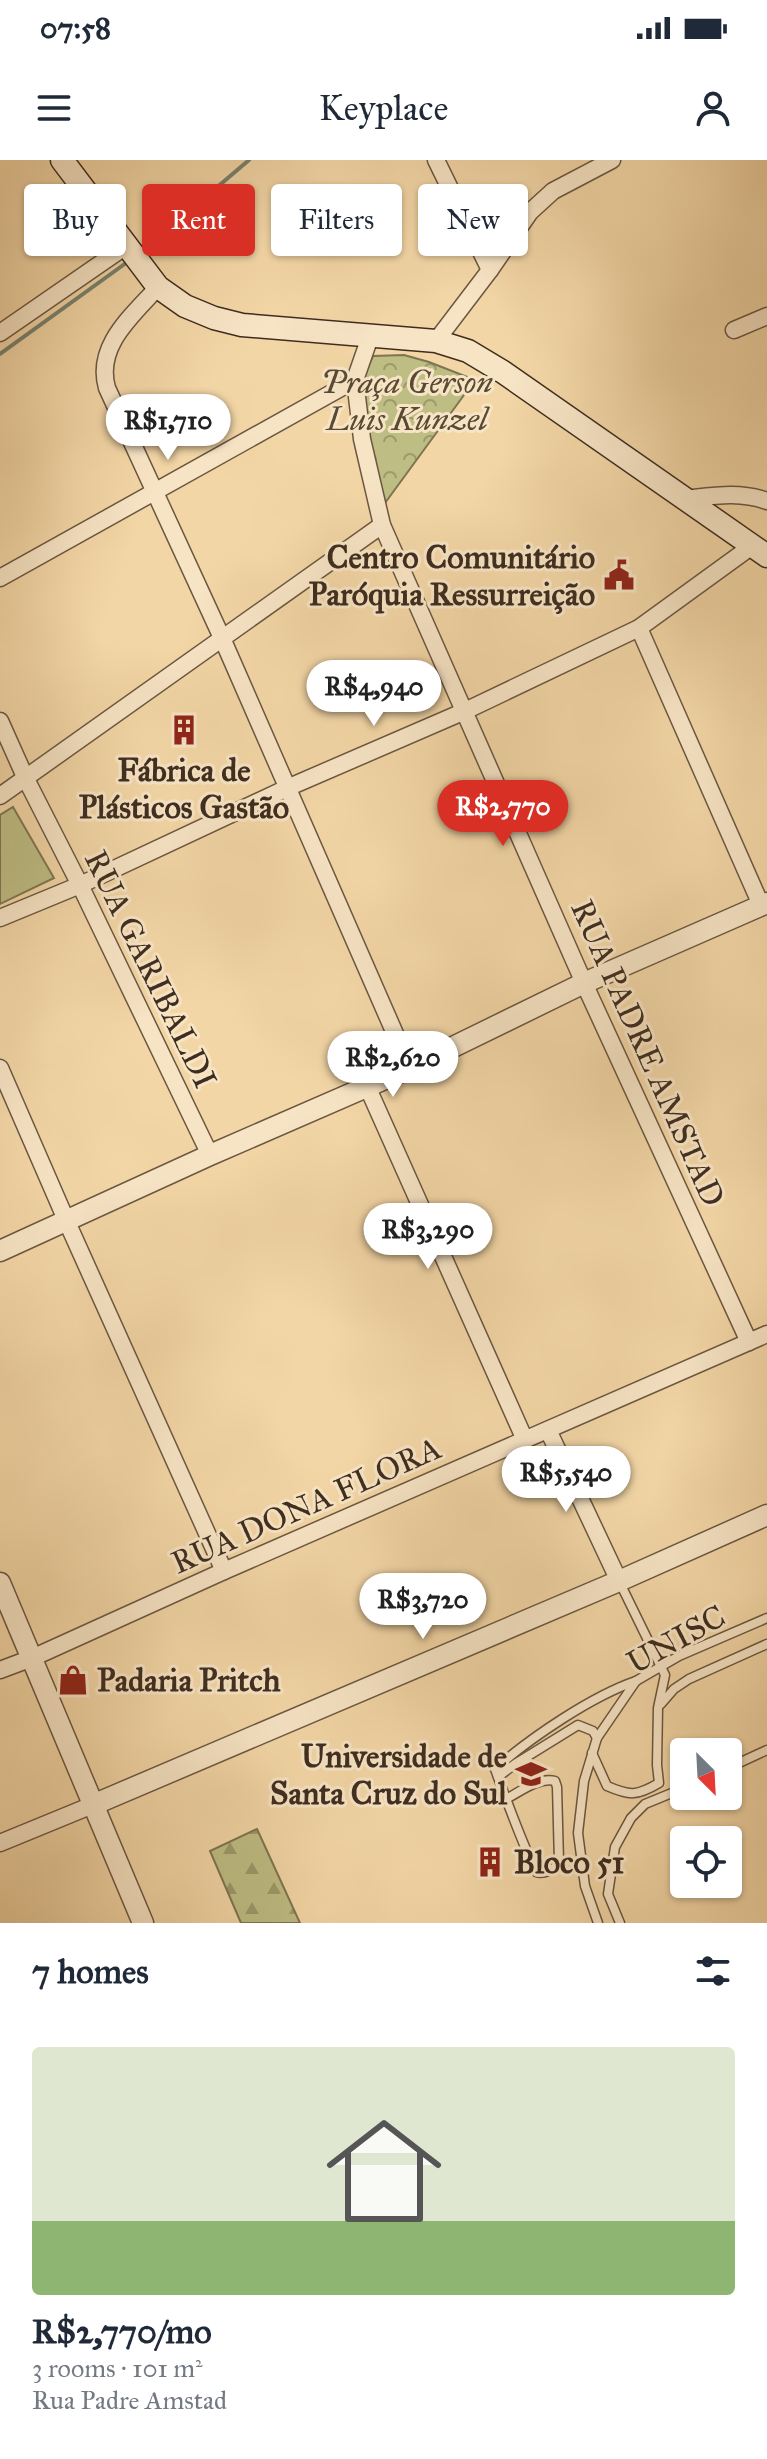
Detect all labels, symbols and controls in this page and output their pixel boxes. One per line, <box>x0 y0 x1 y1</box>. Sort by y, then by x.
text: 07:58 <box>40 10 111 46</box>
icon: menu <box>32 86 76 130</box>
text: Keyplace <box>319 86 448 130</box>
icon: person <box>691 86 735 130</box>
chip: Buy <box>24 184 126 256</box>
chip: Rent <box>142 184 255 256</box>
chip: Filters <box>271 184 402 256</box>
chip: New <box>418 184 528 256</box>
park label: Praça Gerson Luis Kunzel <box>321 363 493 439</box>
pin: R$1,710 <box>94 394 242 462</box>
text: R$1,710 <box>124 404 212 436</box>
place label: Centro Comunitário Paróquia Ressurreição <box>309 538 595 615</box>
public building icon: Centro Comunitário Paróquia Ressurreição <box>602 558 636 592</box>
pin: R$4,940 <box>300 660 448 728</box>
text: R$4,940 <box>324 670 424 702</box>
building icon: Fábrica de Plásticos Gastão <box>167 713 201 747</box>
place label: Fábrica de Plásticos Gastão <box>79 751 289 827</box>
pin: R$2,770 <box>429 780 577 848</box>
text: R$2,770 <box>455 790 551 822</box>
street label: RUA GARIBALDI <box>76 844 225 1095</box>
street label: RUA PADRE AMSTAD <box>562 894 733 1213</box>
pin: R$2,620 <box>319 1031 467 1099</box>
text: R$2,620 <box>345 1041 441 1073</box>
pin: R$3,290 <box>354 1203 502 1271</box>
text: R$3,290 <box>382 1213 474 1245</box>
street label: RUA DONA FLORA <box>165 1428 448 1583</box>
pin: R$5,540 <box>492 1446 640 1514</box>
text: R$5,540 <box>520 1456 612 1488</box>
pin: R$3,720 <box>349 1573 497 1641</box>
text: R$3,720 <box>377 1583 469 1615</box>
street label: UNISC <box>620 1597 732 1682</box>
place label: Padaria Pritch <box>97 1661 281 1700</box>
shop icon: Padaria Pritch <box>56 1663 90 1697</box>
place label: Universidade de Santa Cruz do Sul <box>270 1737 508 1813</box>
north arrow <box>670 1738 742 1810</box>
map controls <box>670 1738 742 1898</box>
school or university icon: Universidade de Santa Cruz do Sul <box>514 1757 548 1791</box>
button: locate <box>670 1826 742 1898</box>
place label: Bloco 51 <box>514 1843 625 1882</box>
building icon: Bloco 51 <box>473 1845 507 1879</box>
icon: filters <box>691 1949 735 1993</box>
text: 7 homes <box>32 1951 149 1992</box>
icon: home <box>312 2099 456 2243</box>
text: R$2,770/mo <box>32 2311 212 2352</box>
text: 3 rooms · 101 m² <box>32 2352 203 2384</box>
text: Rua Padre Amstad <box>32 2384 227 2416</box>

